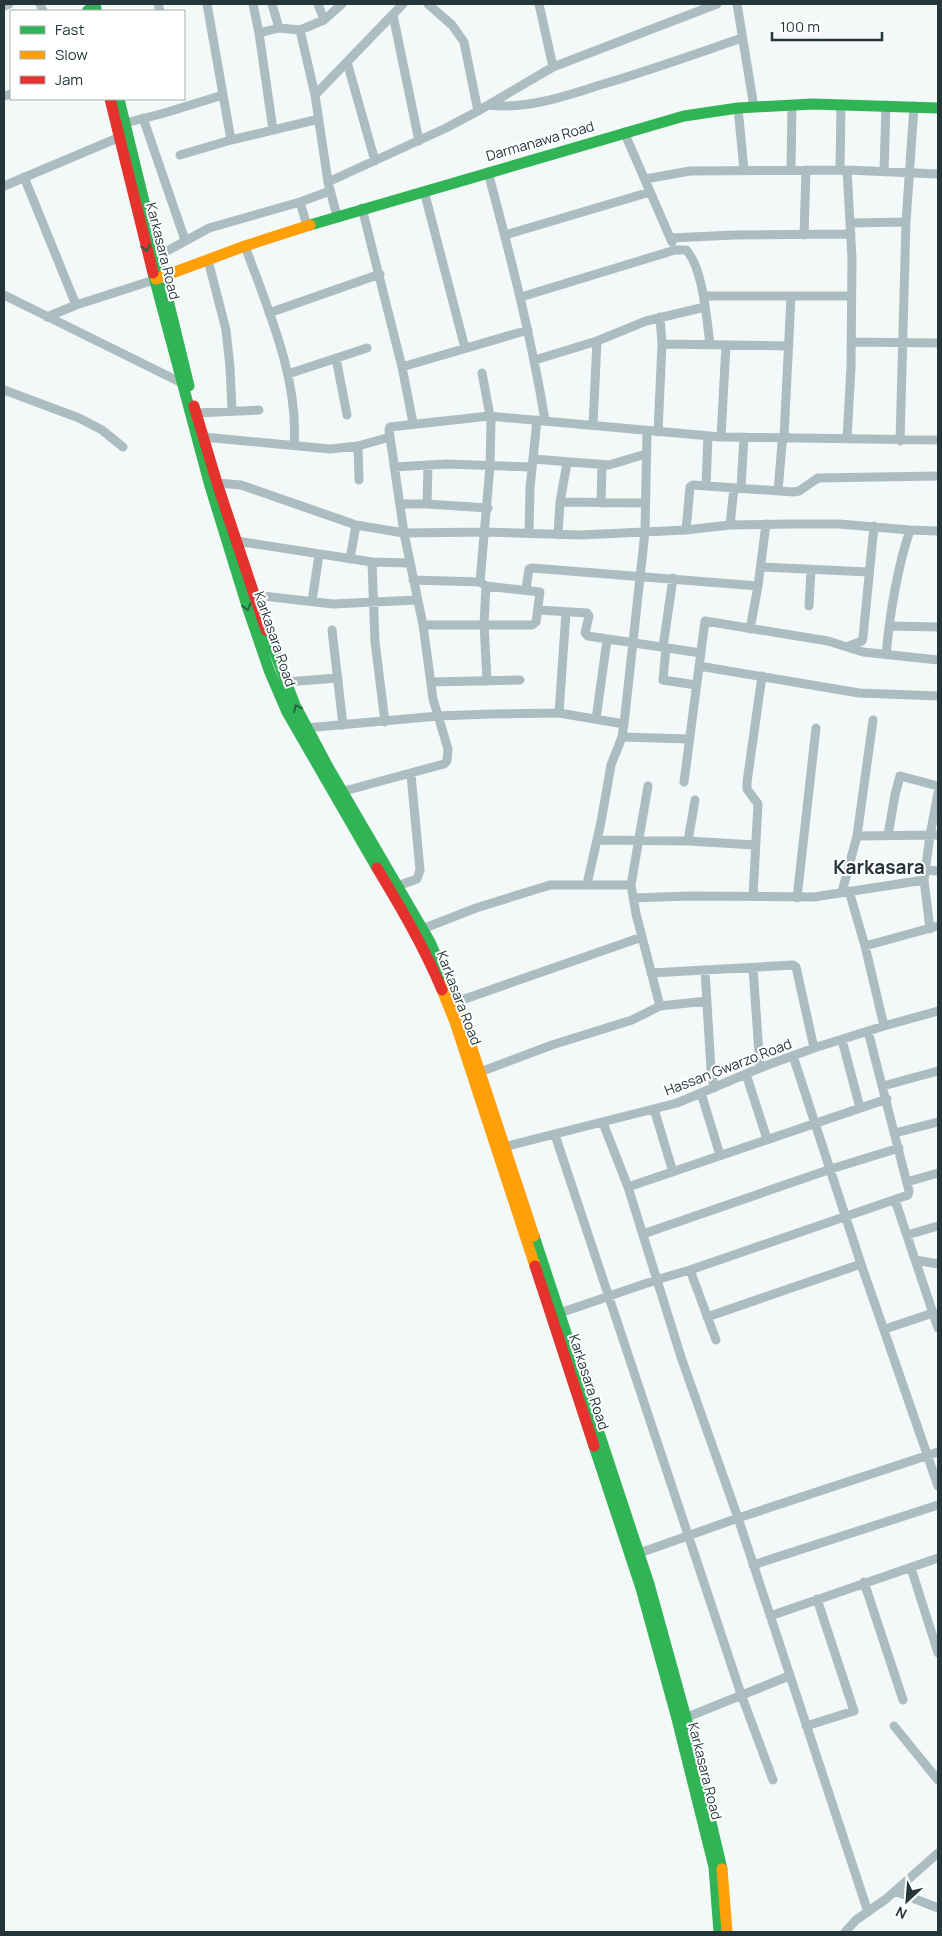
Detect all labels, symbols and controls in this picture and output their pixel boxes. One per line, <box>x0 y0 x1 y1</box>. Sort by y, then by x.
legend <box>10 10 185 100</box>
scale bar <box>772 10 882 42</box>
text: 100 m <box>780 16 820 37</box>
text: Fast <box>55 19 84 40</box>
text: Slow <box>55 44 88 65</box>
text: Jam <box>55 69 83 90</box>
street label: Darmanawa Road <box>484 116 596 165</box>
street label: Karkasara Road <box>142 200 185 301</box>
one-way arrow <box>140 244 151 253</box>
street label: Karkasara Road <box>250 589 301 689</box>
one-way arrow <box>242 602 252 610</box>
one-way arrow <box>293 705 303 714</box>
district label: Karkasara <box>833 854 925 880</box>
street label: Karkasara Road <box>433 948 486 1048</box>
street label: Hassan Gwarzo Road <box>661 1033 794 1100</box>
street label: Karkasara Road <box>565 1332 614 1432</box>
street label: Karkasara Road <box>684 1720 727 1821</box>
north arrow <box>882 1876 932 1926</box>
text: N <box>892 1902 910 1924</box>

